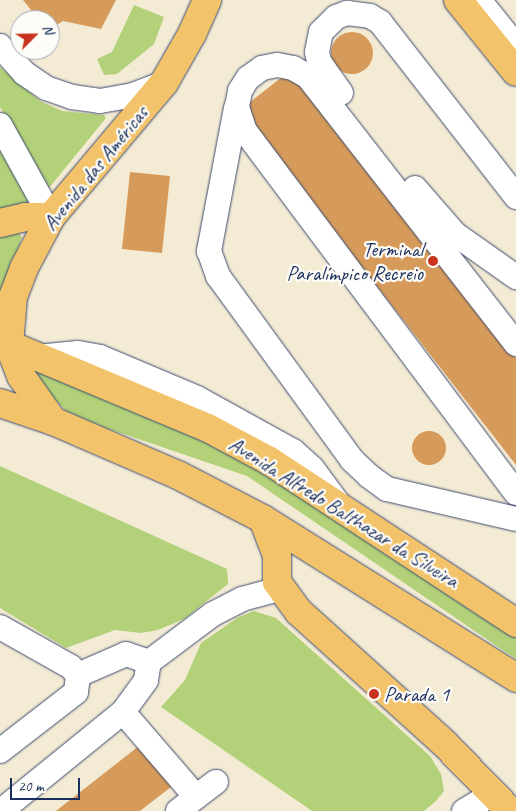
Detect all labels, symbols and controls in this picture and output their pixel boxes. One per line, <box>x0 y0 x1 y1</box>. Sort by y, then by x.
north arrow <box>10 10 60 60</box>
text: N <box>39 22 58 37</box>
street label: Avenida das Américas <box>37 101 153 235</box>
place label: Terminal Paralímpico Recreio <box>286 236 423 286</box>
marker: Terminal Paralímpico Recreio <box>427 255 439 267</box>
street label: Avenida Alfredo Balthazar da Silveira <box>224 431 464 593</box>
place label: Parada 1 <box>384 681 449 707</box>
marker: Parada 1 <box>368 688 380 700</box>
scale bar <box>12 768 82 800</box>
text: 20 m <box>18 777 44 796</box>

